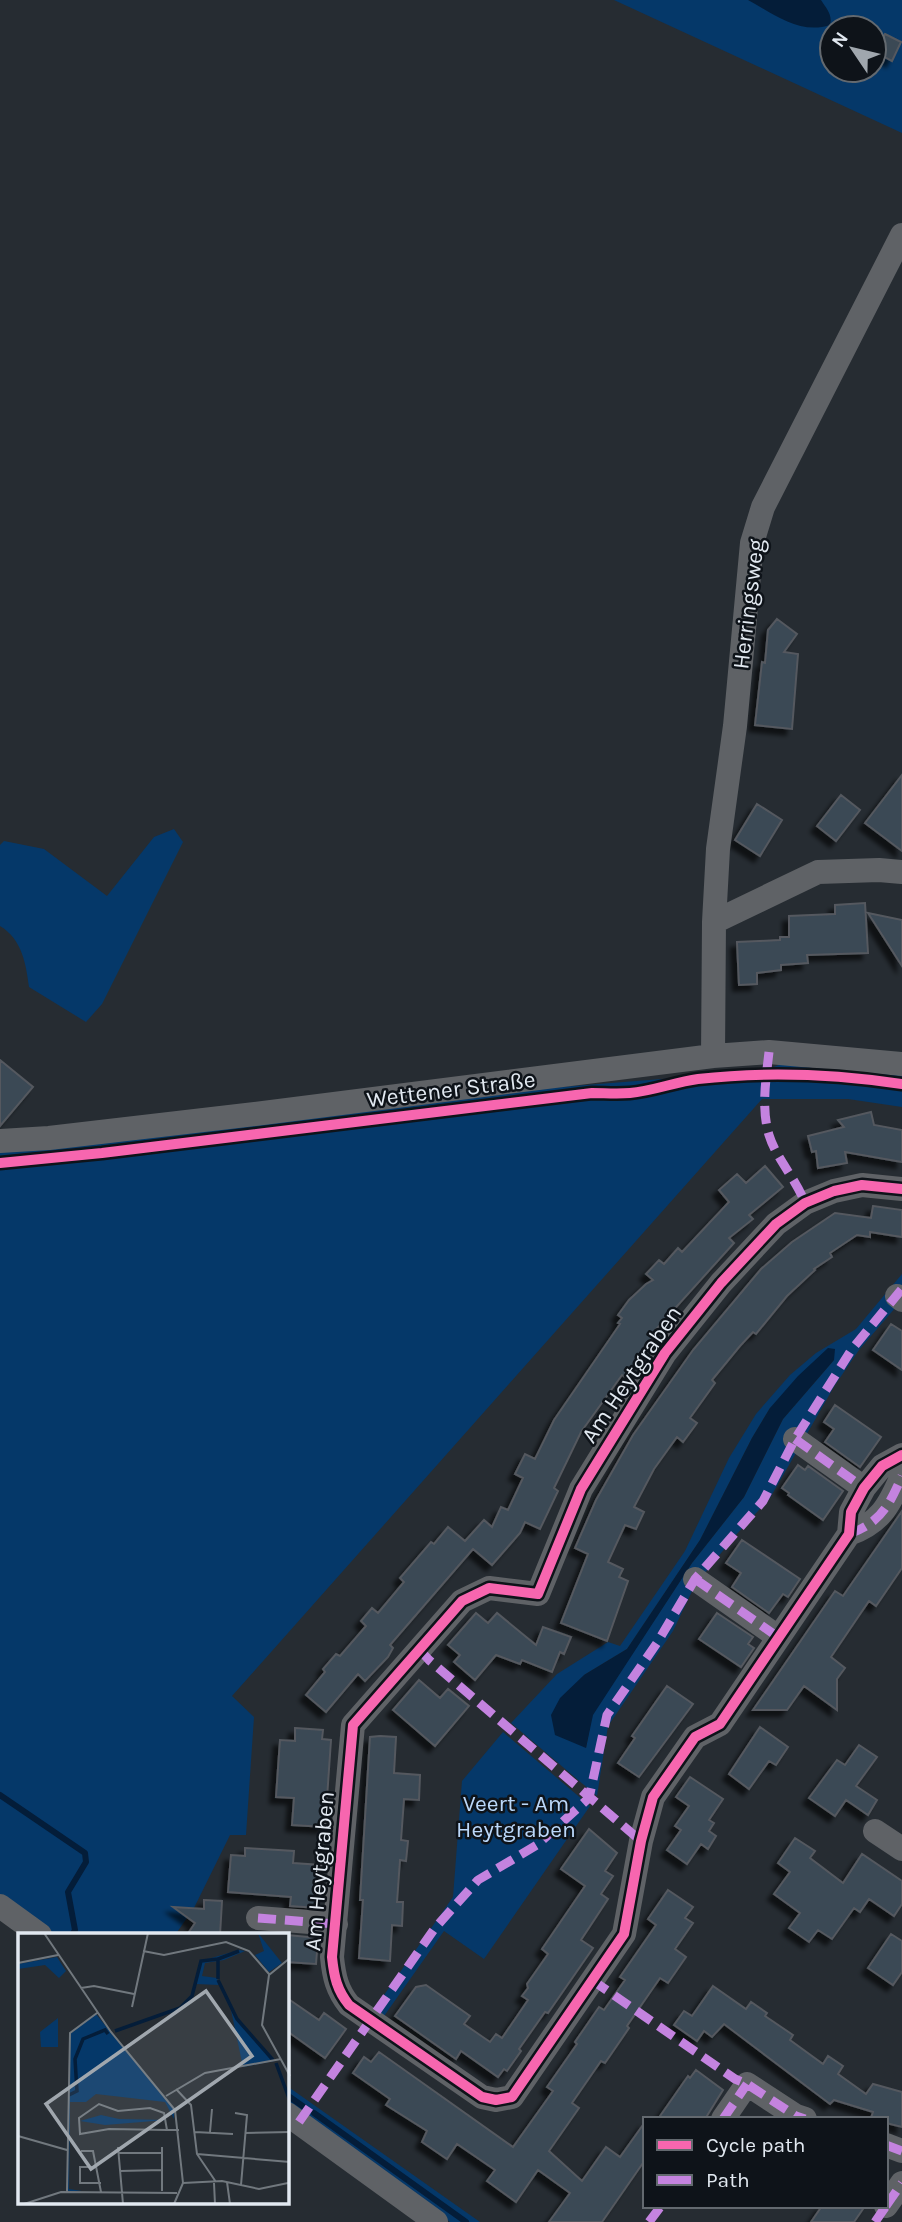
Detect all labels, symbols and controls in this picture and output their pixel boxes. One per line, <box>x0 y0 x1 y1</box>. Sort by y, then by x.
north arrow <box>818 14 888 84</box>
text: N <box>827 28 853 52</box>
street label: Herringsweg <box>727 537 770 671</box>
street label: Wettener Straße <box>365 1066 537 1113</box>
street label: Am Heytgraben <box>575 1300 687 1448</box>
street label: Am Heytgraben <box>299 1790 340 1952</box>
park label: Veert - Am Heytgraben <box>456 1790 576 1843</box>
inset map <box>18 1933 289 2204</box>
legend <box>643 2117 888 2208</box>
text: Cycle path <box>706 2133 806 2157</box>
text: Path <box>706 2168 750 2192</box>

